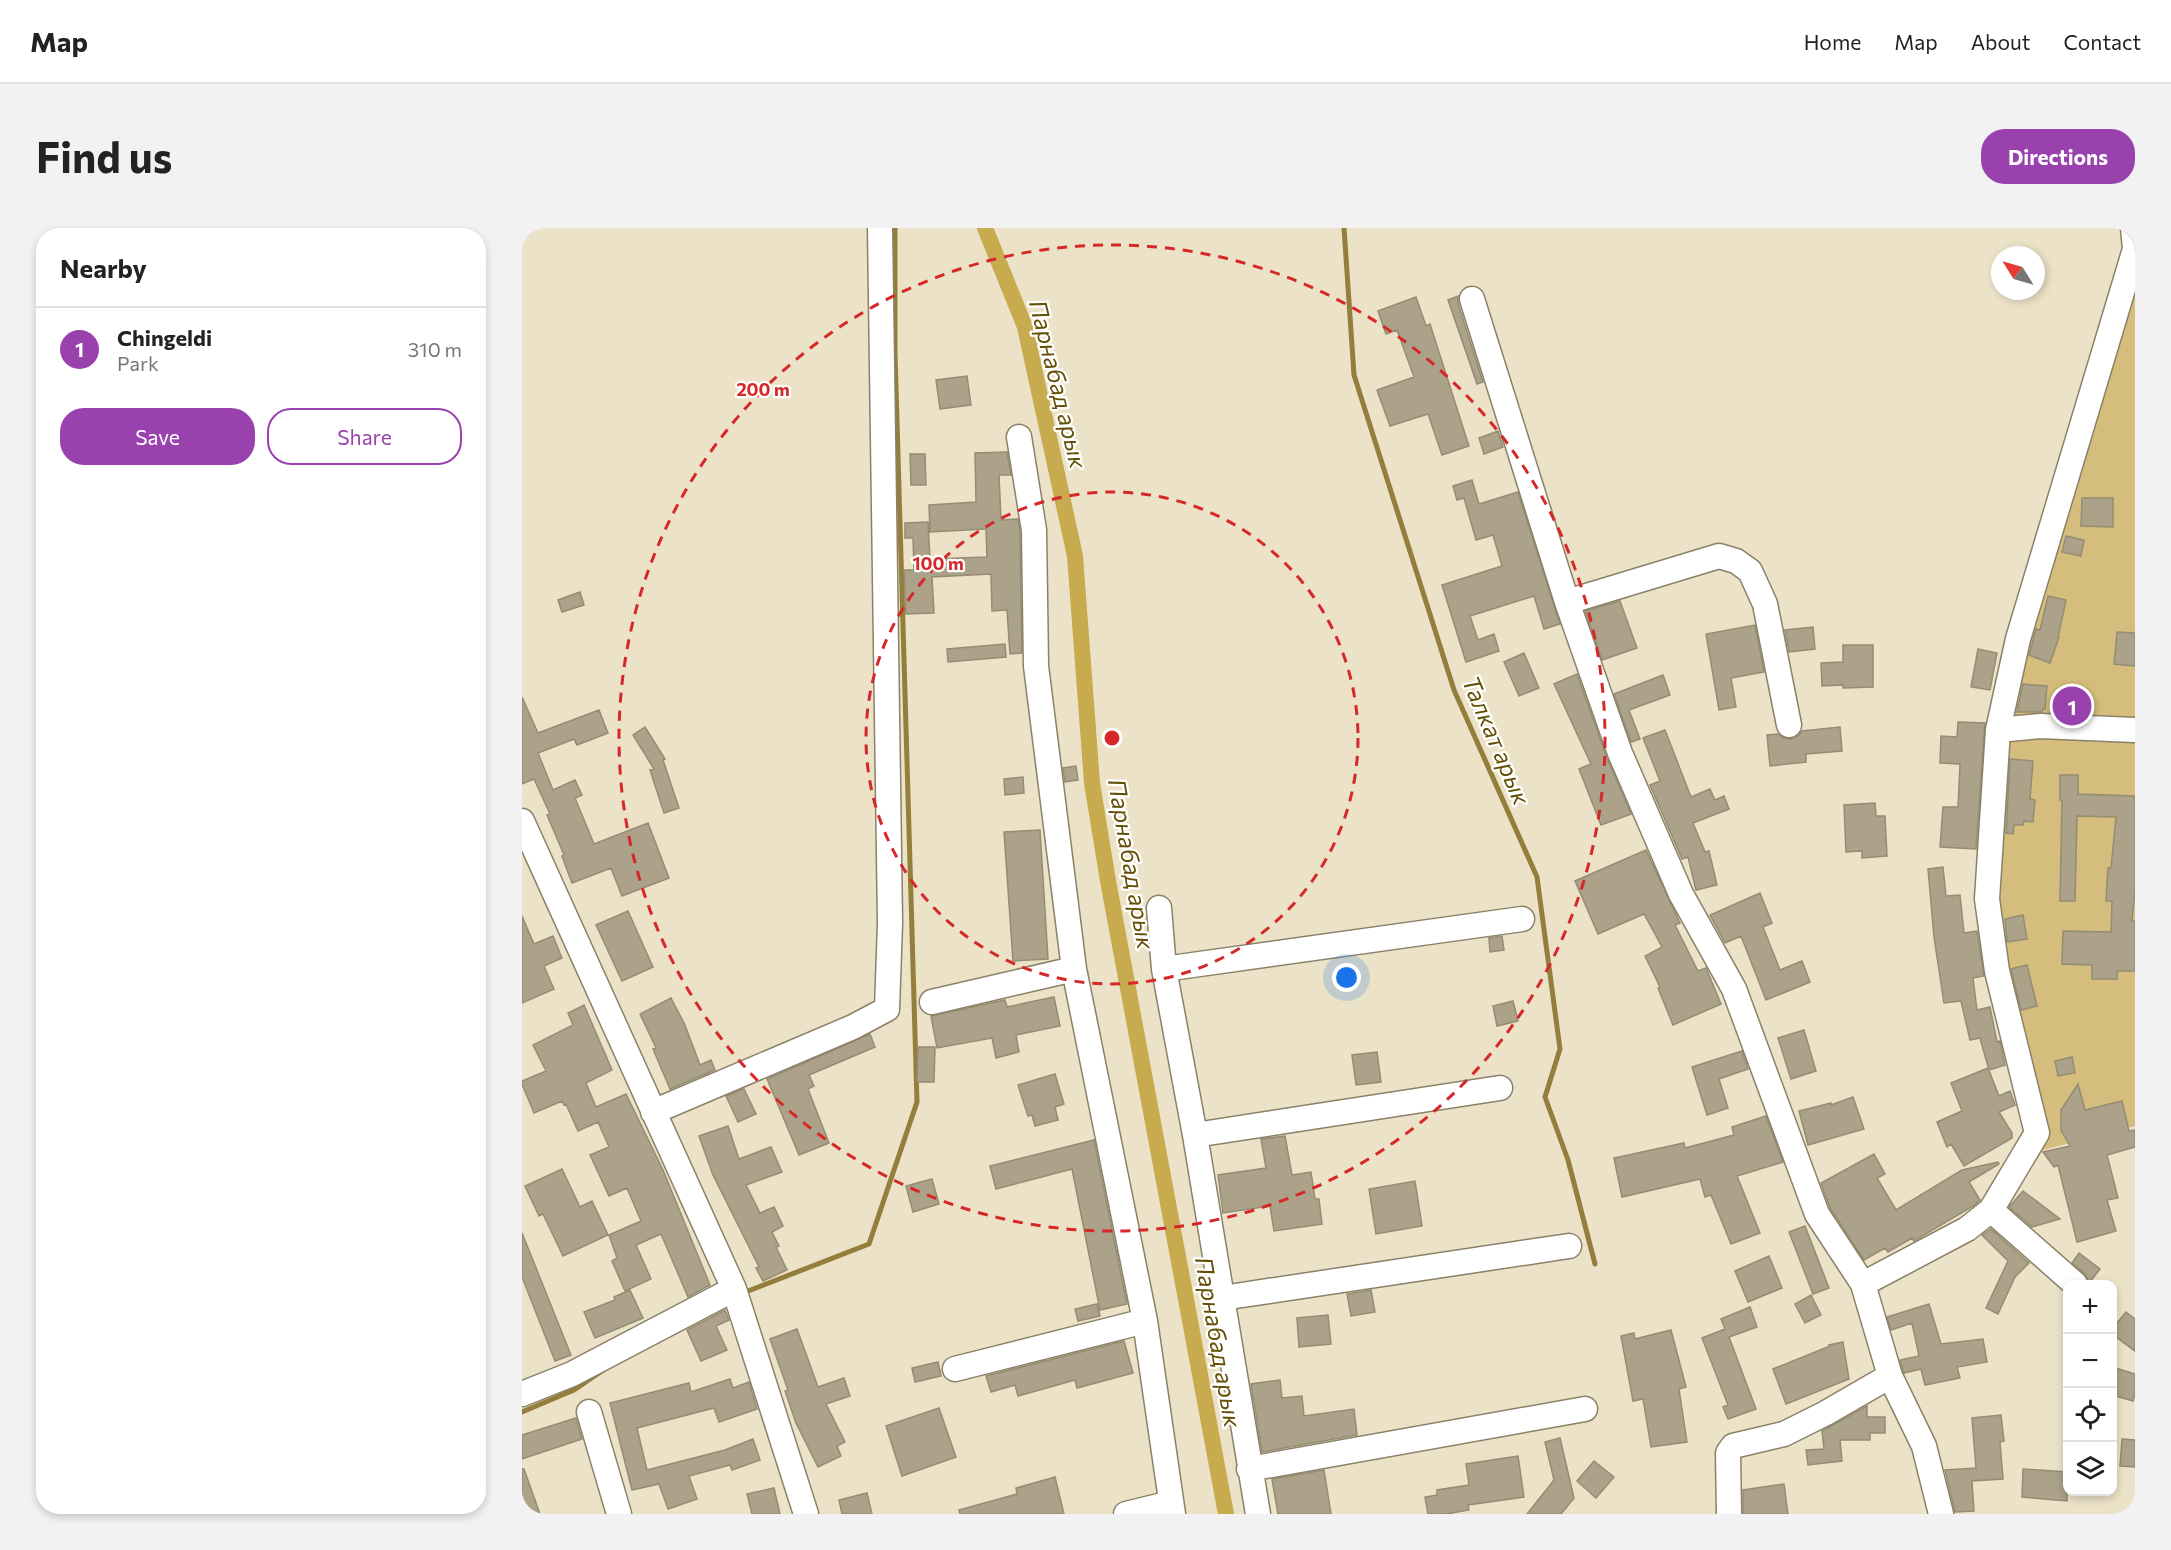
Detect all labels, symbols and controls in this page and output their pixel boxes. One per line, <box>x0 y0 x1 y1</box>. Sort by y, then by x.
text: Map <box>30 24 88 58</box>
text: Home <box>1804 29 1861 54</box>
text: Map <box>1894 29 1938 54</box>
text: About <box>1971 29 2030 54</box>
text: Contact <box>2063 29 2141 54</box>
button: Directions <box>1981 129 2135 184</box>
text: Find us <box>36 130 172 182</box>
north arrow <box>1991 246 2045 300</box>
text: Nearby <box>60 252 147 283</box>
water label: Парнабад арык <box>1024 297 1094 472</box>
text: Chingeldi <box>117 324 212 351</box>
text: 1 <box>75 337 84 361</box>
text: 310 m <box>408 337 462 361</box>
text: Park <box>117 351 159 375</box>
text: 200 m <box>736 378 790 400</box>
button: Save <box>60 408 255 465</box>
button: Share <box>267 408 462 465</box>
text: 100 m <box>912 552 964 574</box>
water label: Талкат арык <box>1457 671 1538 810</box>
pin: 1 <box>2052 684 2092 728</box>
centre of rings <box>1102 728 1122 748</box>
water label: Парнабад арык <box>1103 776 1161 953</box>
your location <box>1332 963 1361 992</box>
water label: Парнабад арык <box>1190 1254 1248 1431</box>
map controls <box>2063 1280 2117 1496</box>
button: + <box>2063 1280 2117 1334</box>
button: − <box>2063 1334 2117 1388</box>
button: locate <box>2063 1388 2117 1442</box>
button: layers <box>2063 1442 2117 1496</box>

